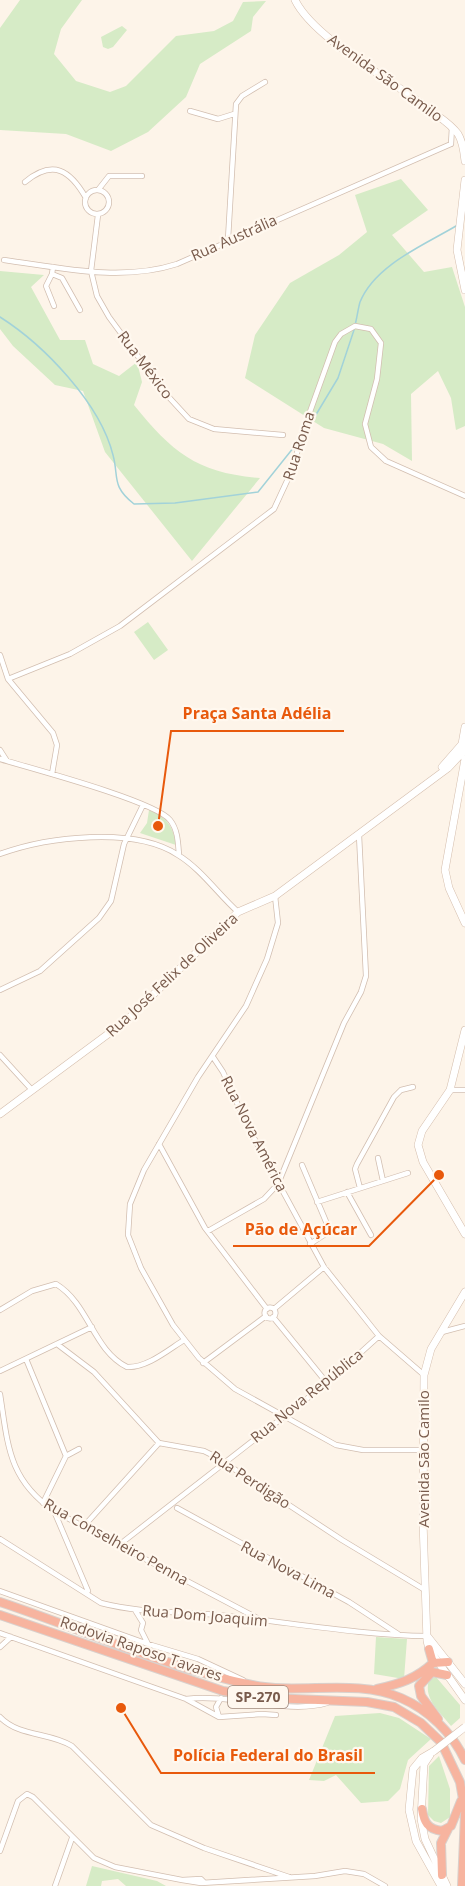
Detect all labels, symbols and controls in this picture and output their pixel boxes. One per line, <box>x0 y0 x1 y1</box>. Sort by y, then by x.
street label: Avenida São Camilo <box>324 29 447 126</box>
street label: Rua Austrália <box>187 209 280 265</box>
street label: Rua México <box>114 326 178 403</box>
street label: Rua Roma <box>278 409 319 483</box>
callout: Praça Santa Adélia <box>171 697 344 731</box>
text: Praça Santa Adélia <box>183 702 331 724</box>
street label: Rua José Felix de Oliveira <box>101 908 242 1041</box>
street label: Rua Nova América <box>217 1072 293 1195</box>
callout: Pão de Açúcar <box>233 1212 369 1246</box>
text: Pão de Açúcar <box>245 1218 357 1240</box>
street label: Rua Nova República <box>246 1344 367 1447</box>
street label: Avenida São Camilo <box>413 1390 433 1528</box>
street label: Rua Perdigão <box>206 1446 295 1513</box>
street label: Rua Conselheiro Penna <box>41 1493 192 1589</box>
street label: Rua Nova Lima <box>238 1536 339 1602</box>
street label: Rua Dom Joaquim <box>142 1600 269 1630</box>
street label: Rodovia Raposo Tavares <box>58 1611 225 1685</box>
road number: SP-270 <box>228 1686 288 1708</box>
callout: Polícia Federal do Brasil <box>161 1739 375 1773</box>
text: Polícia Federal do Brasil <box>173 1744 363 1766</box>

